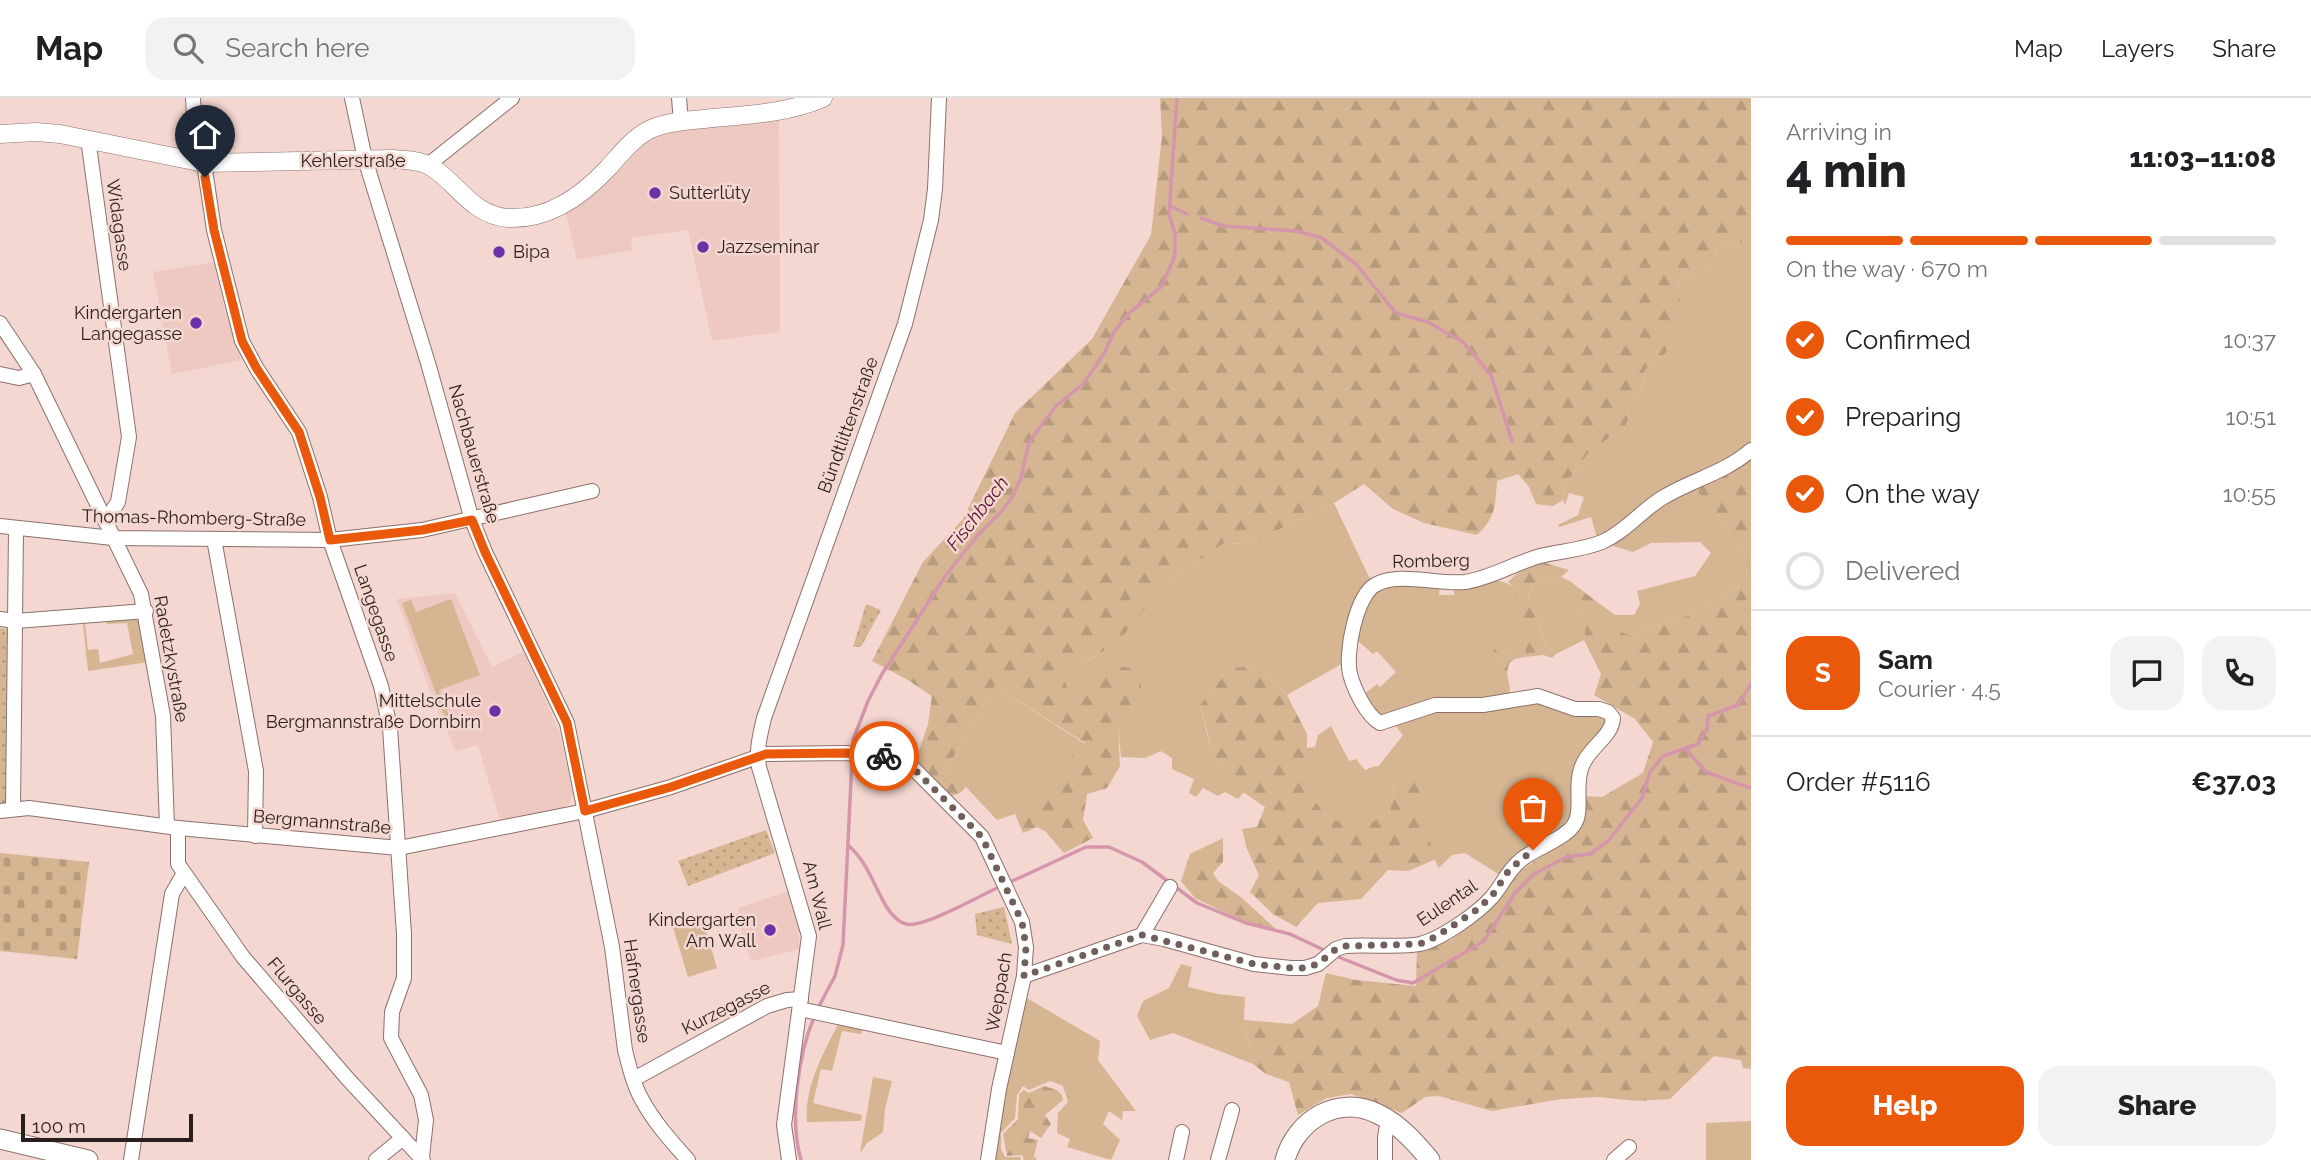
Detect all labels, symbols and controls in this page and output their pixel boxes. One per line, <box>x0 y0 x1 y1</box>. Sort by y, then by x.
search box <box>145 17 635 80</box>
text: Map <box>35 29 103 68</box>
icon: search <box>169 29 207 67</box>
text: Search here <box>225 33 370 63</box>
text: Map <box>2014 34 2063 63</box>
text: Layers <box>2101 34 2174 63</box>
text: Share <box>2212 34 2276 63</box>
pin <box>175 105 235 177</box>
icon: home <box>186 116 224 154</box>
text: Arriving in <box>1786 118 1892 145</box>
text: 11:03–11:08 <box>2129 143 2276 173</box>
text: 4 min <box>1786 144 1907 198</box>
street label: Kehlerstraße <box>300 150 406 171</box>
street label: Widagasse <box>103 178 136 273</box>
place label: Sutterlüty <box>669 182 751 203</box>
marker: Sutterlüty <box>647 185 663 201</box>
place label: Jazzseminar <box>717 236 820 257</box>
marker: Jazzseminar <box>695 239 711 255</box>
place label: Bipa <box>513 241 550 262</box>
marker: Bipa <box>491 244 507 260</box>
text: On the way · 670 m <box>1786 255 1988 282</box>
place label: Kindergarten Langegasse <box>74 302 182 344</box>
marker: Kindergarten Langegasse <box>188 315 204 331</box>
icon: check <box>1786 321 1824 359</box>
text: Confirmed <box>1845 325 1971 355</box>
text: 10:37 <box>2223 326 2276 353</box>
street label: Bündtlittenstraße <box>813 353 882 496</box>
street label: Nachbauerstraße <box>445 382 505 526</box>
icon: check <box>1786 398 1824 436</box>
text: Preparing <box>1845 402 1961 432</box>
text: 10:51 <box>2225 403 2276 430</box>
water label: Fischbach <box>941 472 1013 554</box>
icon: check <box>1786 475 1824 513</box>
text: On the way <box>1845 479 1980 509</box>
text: 10:55 <box>2223 480 2276 507</box>
street label: Thomas-Rhomberg-Straße <box>82 505 307 530</box>
street label: Romberg <box>1392 549 1470 572</box>
text: Delivered <box>1845 556 1960 586</box>
street label: Langegasse <box>350 561 403 665</box>
street label: Radetzkystraße <box>150 594 193 724</box>
button: chat <box>2110 636 2184 710</box>
button: phone <box>2202 636 2276 710</box>
text: Sam <box>1878 645 1933 675</box>
text: S <box>1815 658 1831 688</box>
text: Courier · 4.5 <box>1878 675 2001 702</box>
place label: Mittelschule Bergmannstraße Dornbirn <box>266 690 481 732</box>
marker: Mittelschule Bergmannstraße Dornbirn <box>487 703 503 719</box>
courier <box>849 721 919 791</box>
icon: bike <box>865 737 903 775</box>
text: Order #5116 <box>1786 767 1931 797</box>
text: €37.03 <box>2191 767 2276 797</box>
pin <box>1503 778 1563 850</box>
icon: bag <box>1514 789 1552 827</box>
street label: Bergmannstraße <box>252 805 392 838</box>
street label: Am Wall <box>799 858 836 932</box>
street label: Eulental <box>1413 875 1481 930</box>
place label: Kindergarten Am Wall <box>648 909 756 951</box>
marker: Kindergarten Am Wall <box>762 922 778 938</box>
street label: Hafnergasse <box>620 938 655 1045</box>
street label: Weppach <box>981 950 1016 1033</box>
street label: Flurgasse <box>263 953 332 1029</box>
street label: Kurzegasse <box>678 976 774 1039</box>
button: Help <box>1786 1066 2024 1146</box>
button: Share <box>2038 1066 2276 1146</box>
scale bar <box>21 1111 192 1143</box>
text: 100 m <box>32 1115 86 1137</box>

